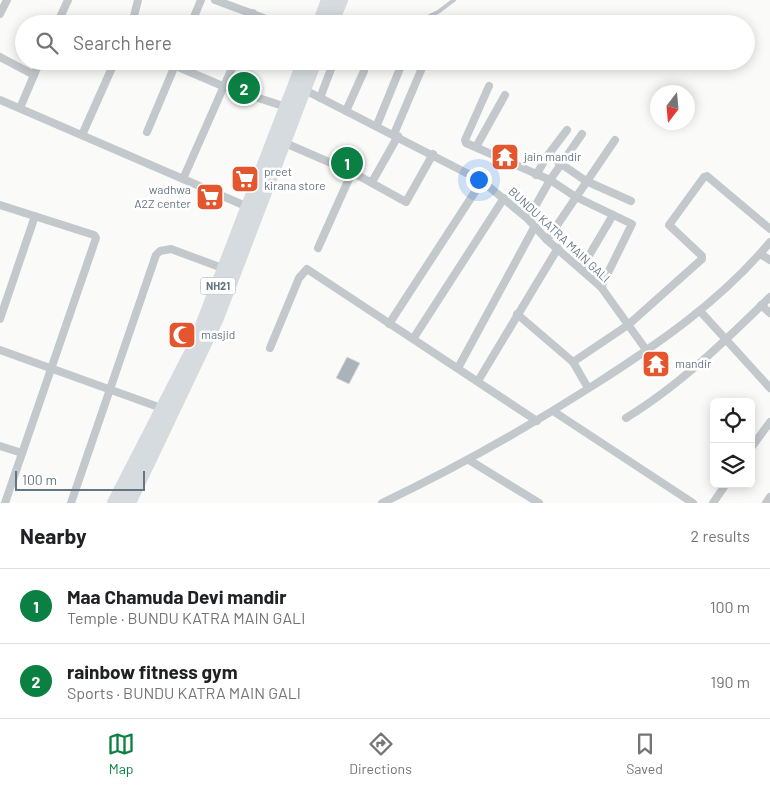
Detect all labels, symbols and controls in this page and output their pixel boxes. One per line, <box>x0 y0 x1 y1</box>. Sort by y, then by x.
search box <box>15 15 755 70</box>
icon: search <box>33 29 61 57</box>
text: Search here <box>73 31 172 54</box>
pin: 2 <box>228 69 260 107</box>
north arrow <box>650 85 695 130</box>
temple icon: jain mandir <box>490 142 520 172</box>
pin: 1 <box>331 144 363 182</box>
place label: jain mandir <box>523 149 582 163</box>
supermarket icon: preet kirana store <box>230 164 260 194</box>
place label: preet kirana store <box>264 164 326 192</box>
your location <box>466 167 492 193</box>
place label: wadhwa A2Z center <box>134 182 192 210</box>
supermarket icon: wadhwa A2Z center <box>195 182 225 212</box>
street label: BUNDU KATRA MAIN GALI <box>506 184 613 285</box>
road number: NH21 <box>200 278 236 294</box>
mosque icon: masjid <box>167 320 197 350</box>
place label: masjid <box>201 327 235 341</box>
temple icon: mandir <box>641 349 671 379</box>
place label: mandir <box>675 356 712 370</box>
map controls <box>710 398 755 488</box>
button: locate <box>710 398 755 443</box>
button: layers <box>710 443 755 488</box>
scale bar <box>15 468 145 491</box>
text: 100 m <box>22 471 57 488</box>
text: Nearby <box>20 523 86 548</box>
text: 2 results <box>691 526 750 545</box>
text: Maa Chamuda Devi mandir <box>67 585 286 608</box>
text: 1 <box>33 597 39 616</box>
text: 100 m <box>710 597 750 616</box>
text: Temple · BUNDU KATRA MAIN GALI <box>67 608 305 627</box>
text: rainbow fitness gym <box>67 660 238 683</box>
text: 2 <box>32 672 40 691</box>
text: 190 m <box>711 672 750 691</box>
text: Sports · BUNDU KATRA MAIN GALI <box>67 683 301 702</box>
tab: Map <box>107 730 135 777</box>
tab: Directions <box>349 730 412 777</box>
tab: Saved <box>626 730 663 777</box>

